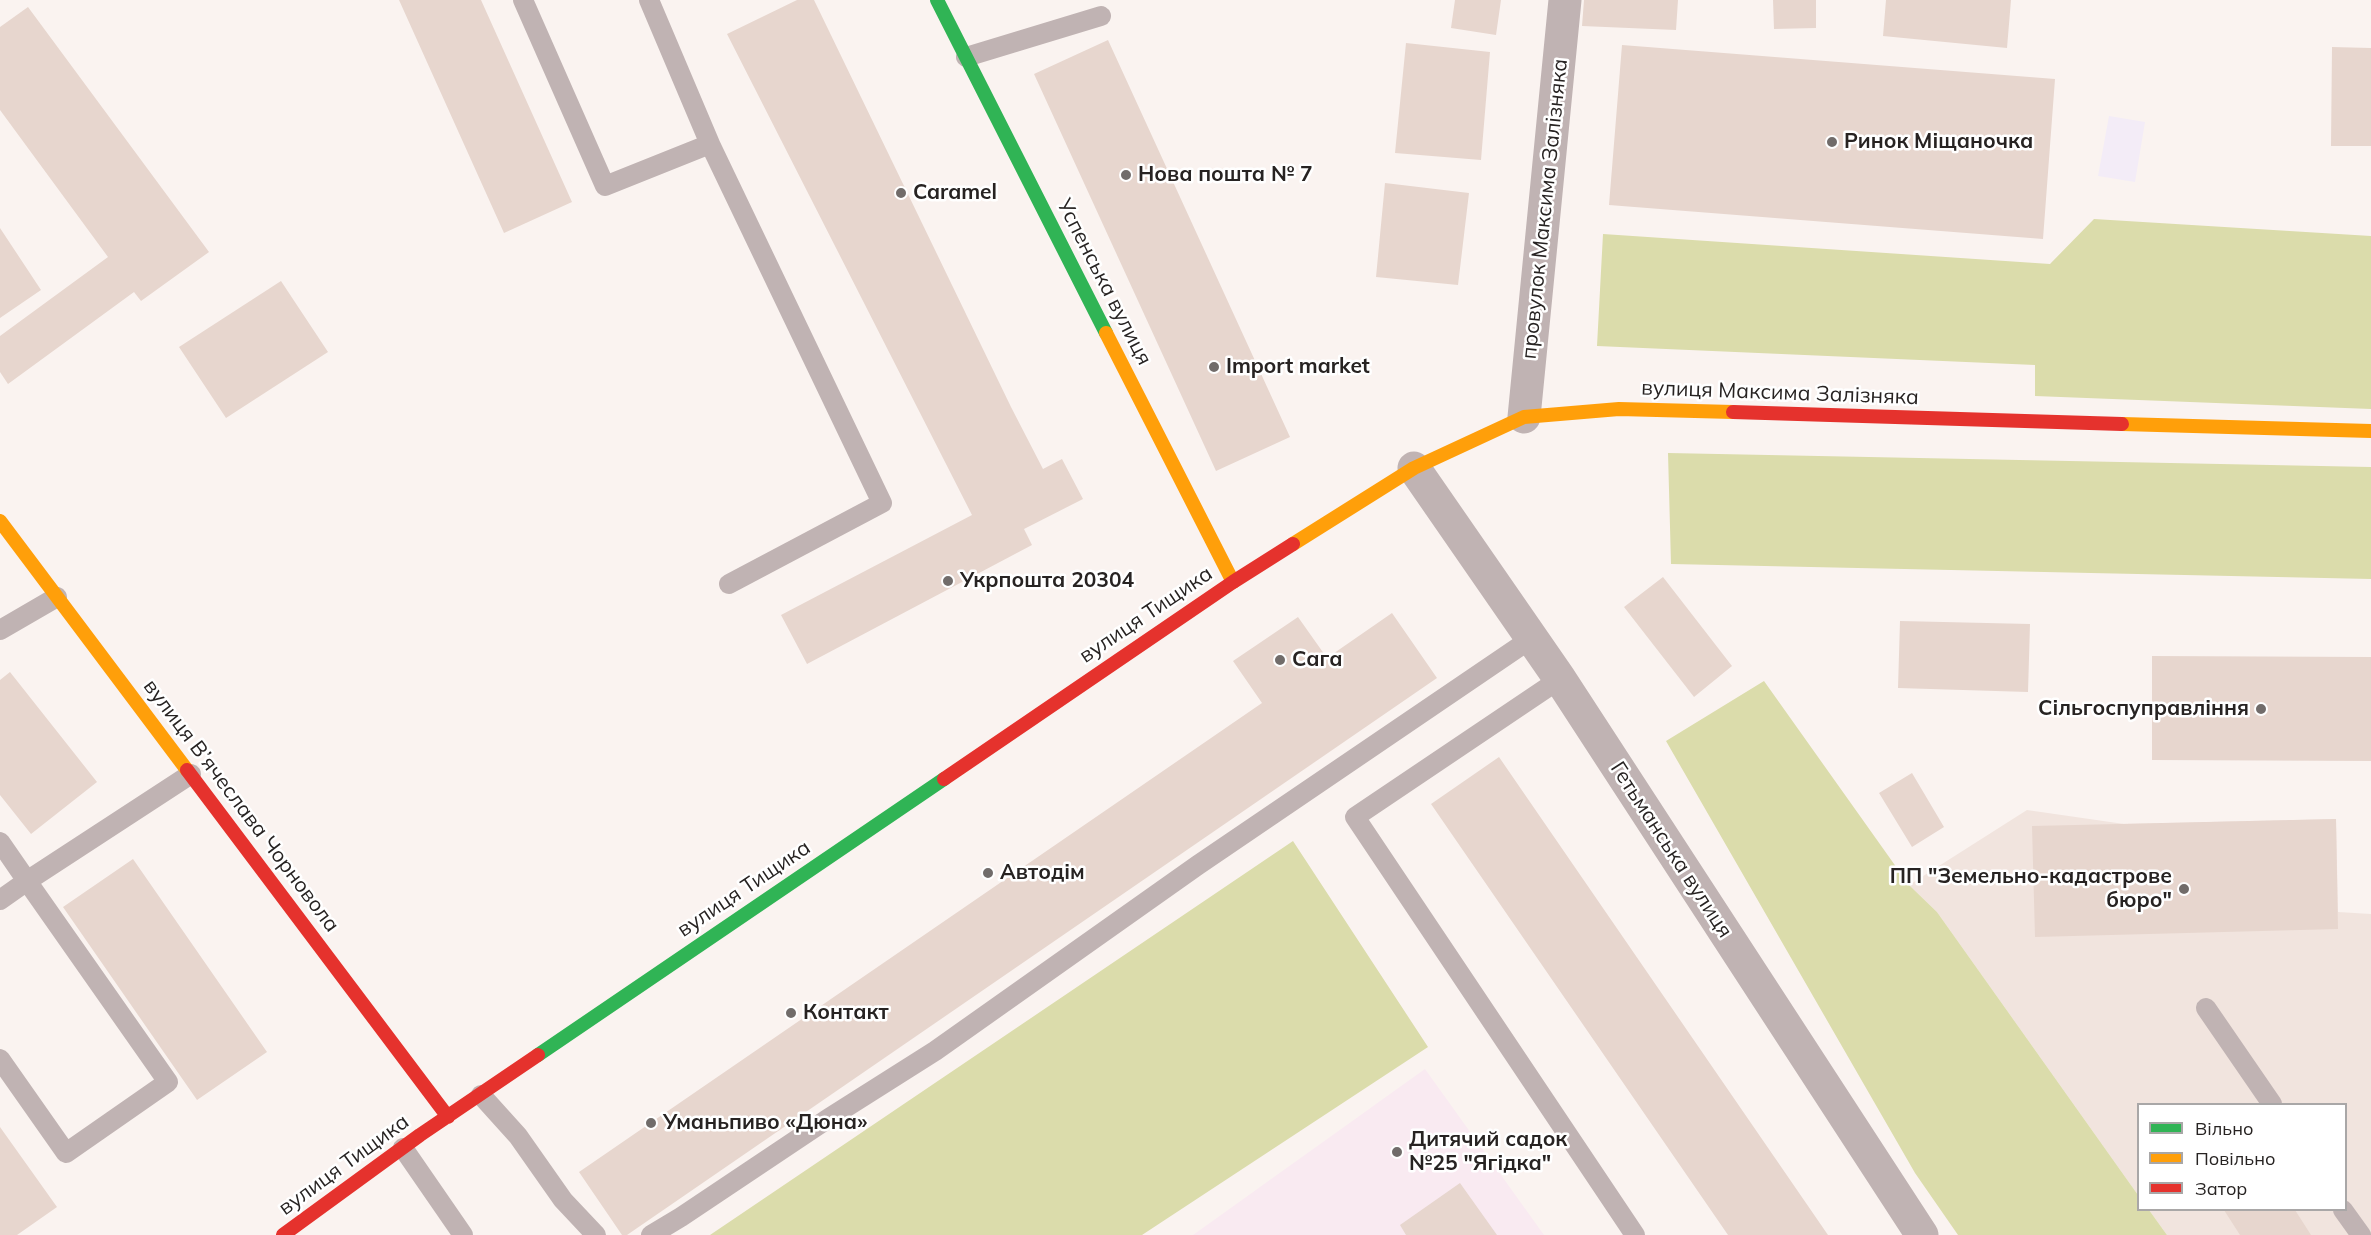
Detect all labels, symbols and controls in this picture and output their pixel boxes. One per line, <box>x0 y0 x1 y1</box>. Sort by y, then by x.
street label: провулок Максима Залізняка <box>1517 58 1573 360</box>
place label: Ринок Міщаночка <box>1844 129 2033 155</box>
marker: Ринок Міщаночка <box>1825 135 1839 149</box>
place label: Нова пошта № 7 <box>1138 162 1313 188</box>
marker: Нова пошта № 7 <box>1119 168 1133 182</box>
place label: Caramel <box>913 180 997 206</box>
marker: Caramel <box>894 186 908 200</box>
street label: Успенська вулиця <box>1051 195 1157 369</box>
place label: Import market <box>1226 354 1370 380</box>
marker: Import market <box>1207 360 1221 374</box>
street label: вулиця Максима Залізняка <box>1641 376 1919 410</box>
street label: вулиця Тищика <box>1075 561 1217 669</box>
place label: Укрпошта 20304 <box>960 568 1134 594</box>
marker: Укрпошта 20304 <box>941 574 955 588</box>
place label: Сага <box>1292 647 1343 673</box>
marker: Сага <box>1273 653 1287 667</box>
street label: вулиця В’ячеслава Чорновола <box>138 675 344 937</box>
place label: Сільгоспуправління <box>2038 696 2249 722</box>
marker: Сільгоспуправління <box>2254 702 2268 716</box>
street label: Гетьманська вулиця <box>1605 757 1737 943</box>
street label: вулиця Тищика <box>673 835 815 943</box>
place label: Автодім <box>1000 860 1085 886</box>
place label: ПП "Земельно-кадастрове бюро" <box>1890 864 2172 914</box>
marker: Автодім <box>981 866 995 880</box>
marker: ПП "Земельно-кадастрове бюро" <box>2177 882 2191 896</box>
place label: Контакт <box>803 1000 889 1026</box>
marker: Контакт <box>784 1006 798 1020</box>
legend <box>2137 1103 2347 1211</box>
street label: вулиця Тищика <box>274 1109 414 1221</box>
place label: Уманьпиво «Дюна» <box>663 1110 867 1136</box>
marker: Уманьпиво «Дюна» <box>644 1116 658 1130</box>
text: Вільно <box>2195 1117 2253 1140</box>
place label: Дитячий садок №25 "Ягідка" <box>1409 1127 1567 1177</box>
marker: Дитячий садок №25 "Ягідка" <box>1390 1145 1404 1159</box>
text: Повільно <box>2195 1147 2275 1170</box>
text: Затор <box>2195 1177 2247 1200</box>

